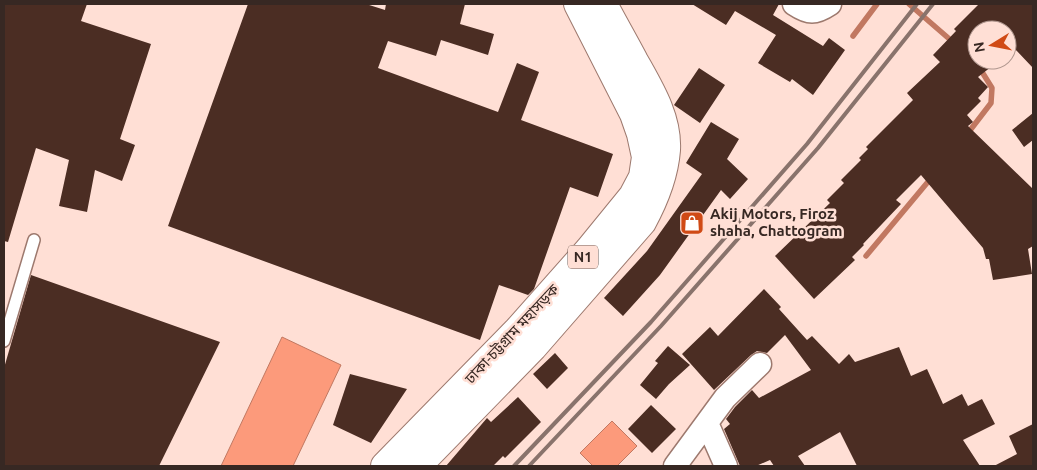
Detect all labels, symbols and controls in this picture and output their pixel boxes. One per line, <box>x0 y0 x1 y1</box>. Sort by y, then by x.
north arrow <box>967 20 1017 70</box>
text: N <box>970 41 988 54</box>
place label: Akij Motors, Firoz shaha, Chattogram <box>710 205 842 239</box>
shop icon: Akij Motors, Firoz shaha, Chattogram <box>679 210 705 236</box>
road number: N1 <box>568 246 598 268</box>
street label: ঢাকা-চট্টগ্রাম মহাসড়ক <box>461 280 563 388</box>

